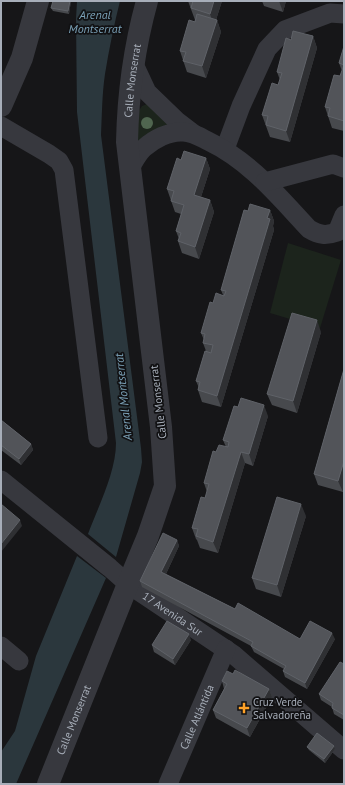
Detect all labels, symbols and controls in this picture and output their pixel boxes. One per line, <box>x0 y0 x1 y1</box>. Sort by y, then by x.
water label: Arenal Montserrat <box>69 7 123 36</box>
street label: Calle Monserrat <box>121 42 144 118</box>
water label: Arenal Montserrat <box>111 351 135 442</box>
street label: Calle Monserrat <box>147 364 169 440</box>
street label: 17 Avenida Sur <box>140 589 206 639</box>
street label: Calle Atlántida <box>177 682 217 751</box>
street label: Calle Monserrat <box>53 683 94 757</box>
place label: Cruz Verde Salvadoreña <box>253 695 311 722</box>
marker: Cruz Verde Salvadoreña <box>238 702 250 714</box>

